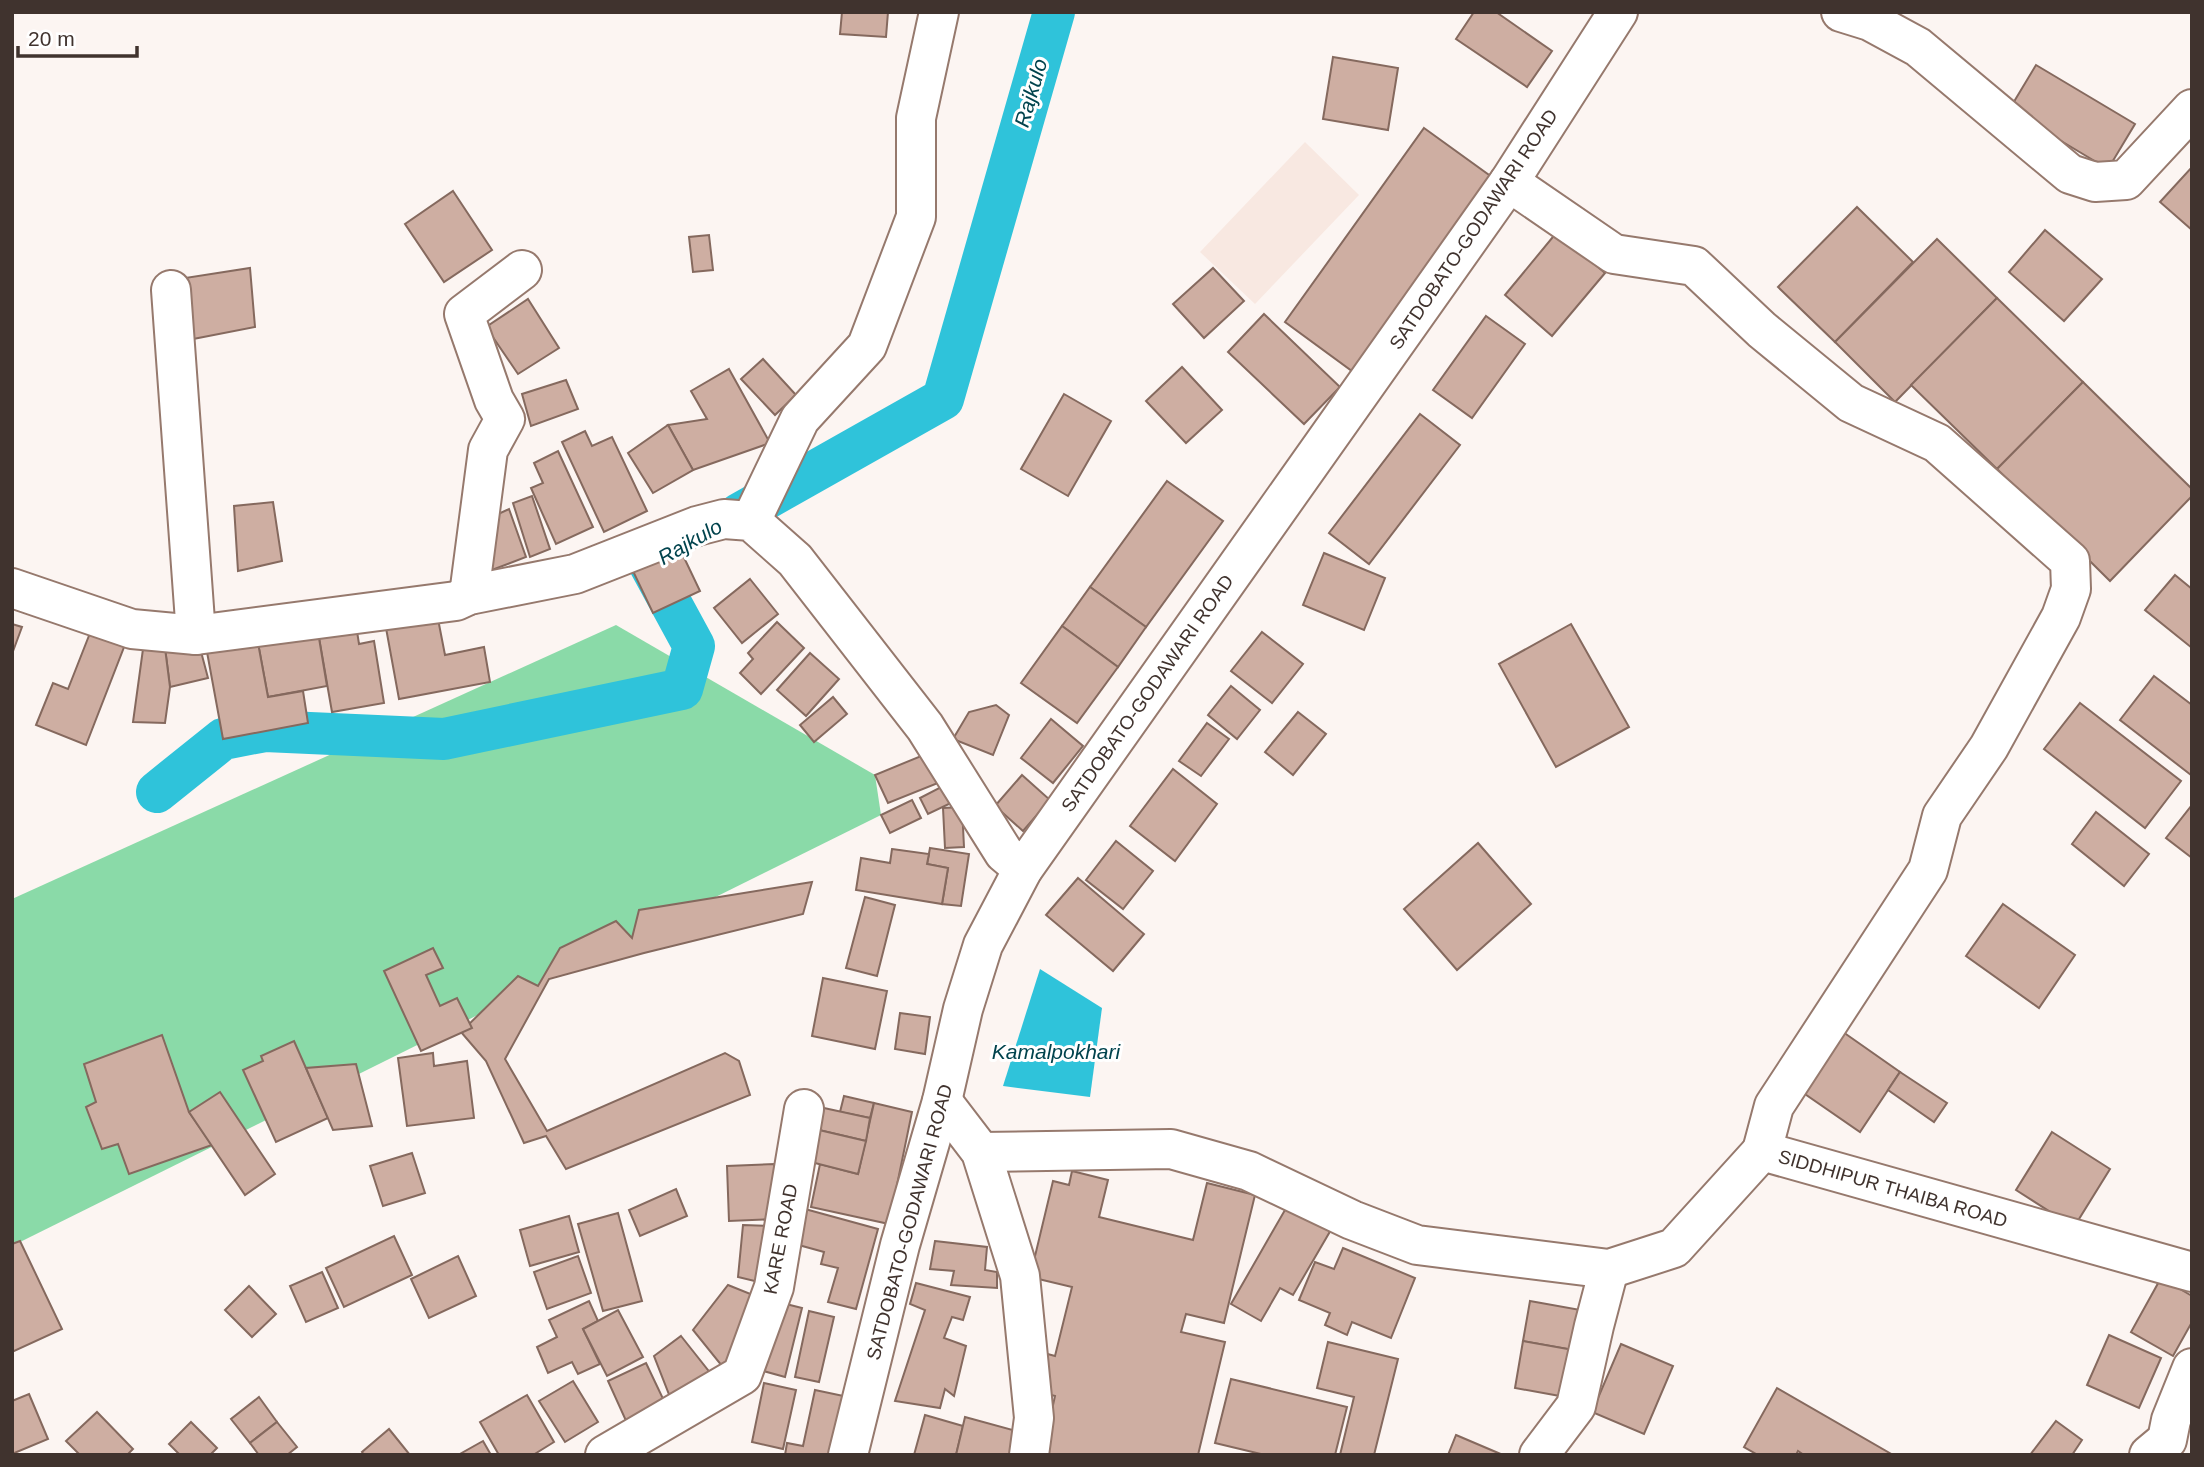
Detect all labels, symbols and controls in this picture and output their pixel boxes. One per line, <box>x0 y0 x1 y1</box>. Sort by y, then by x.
scale bar <box>18 14 136 58</box>
text: 20 m <box>28 27 75 50</box>
water label: Rajkulo <box>1010 56 1051 130</box>
street label: SATDOBATO-GODAWARI ROAD <box>1385 105 1562 353</box>
water label: Rajkulo <box>654 514 726 569</box>
street label: SATDOBATO-GODAWARI ROAD <box>1057 571 1238 816</box>
water label: Kamalpokhari <box>992 1040 1122 1063</box>
street label: SATDOBATO-GODAWARI ROAD <box>863 1082 956 1362</box>
street label: SIDDHIPUR THAIBA ROAD <box>1776 1146 2010 1231</box>
street label: KARE ROAD <box>760 1182 801 1296</box>

